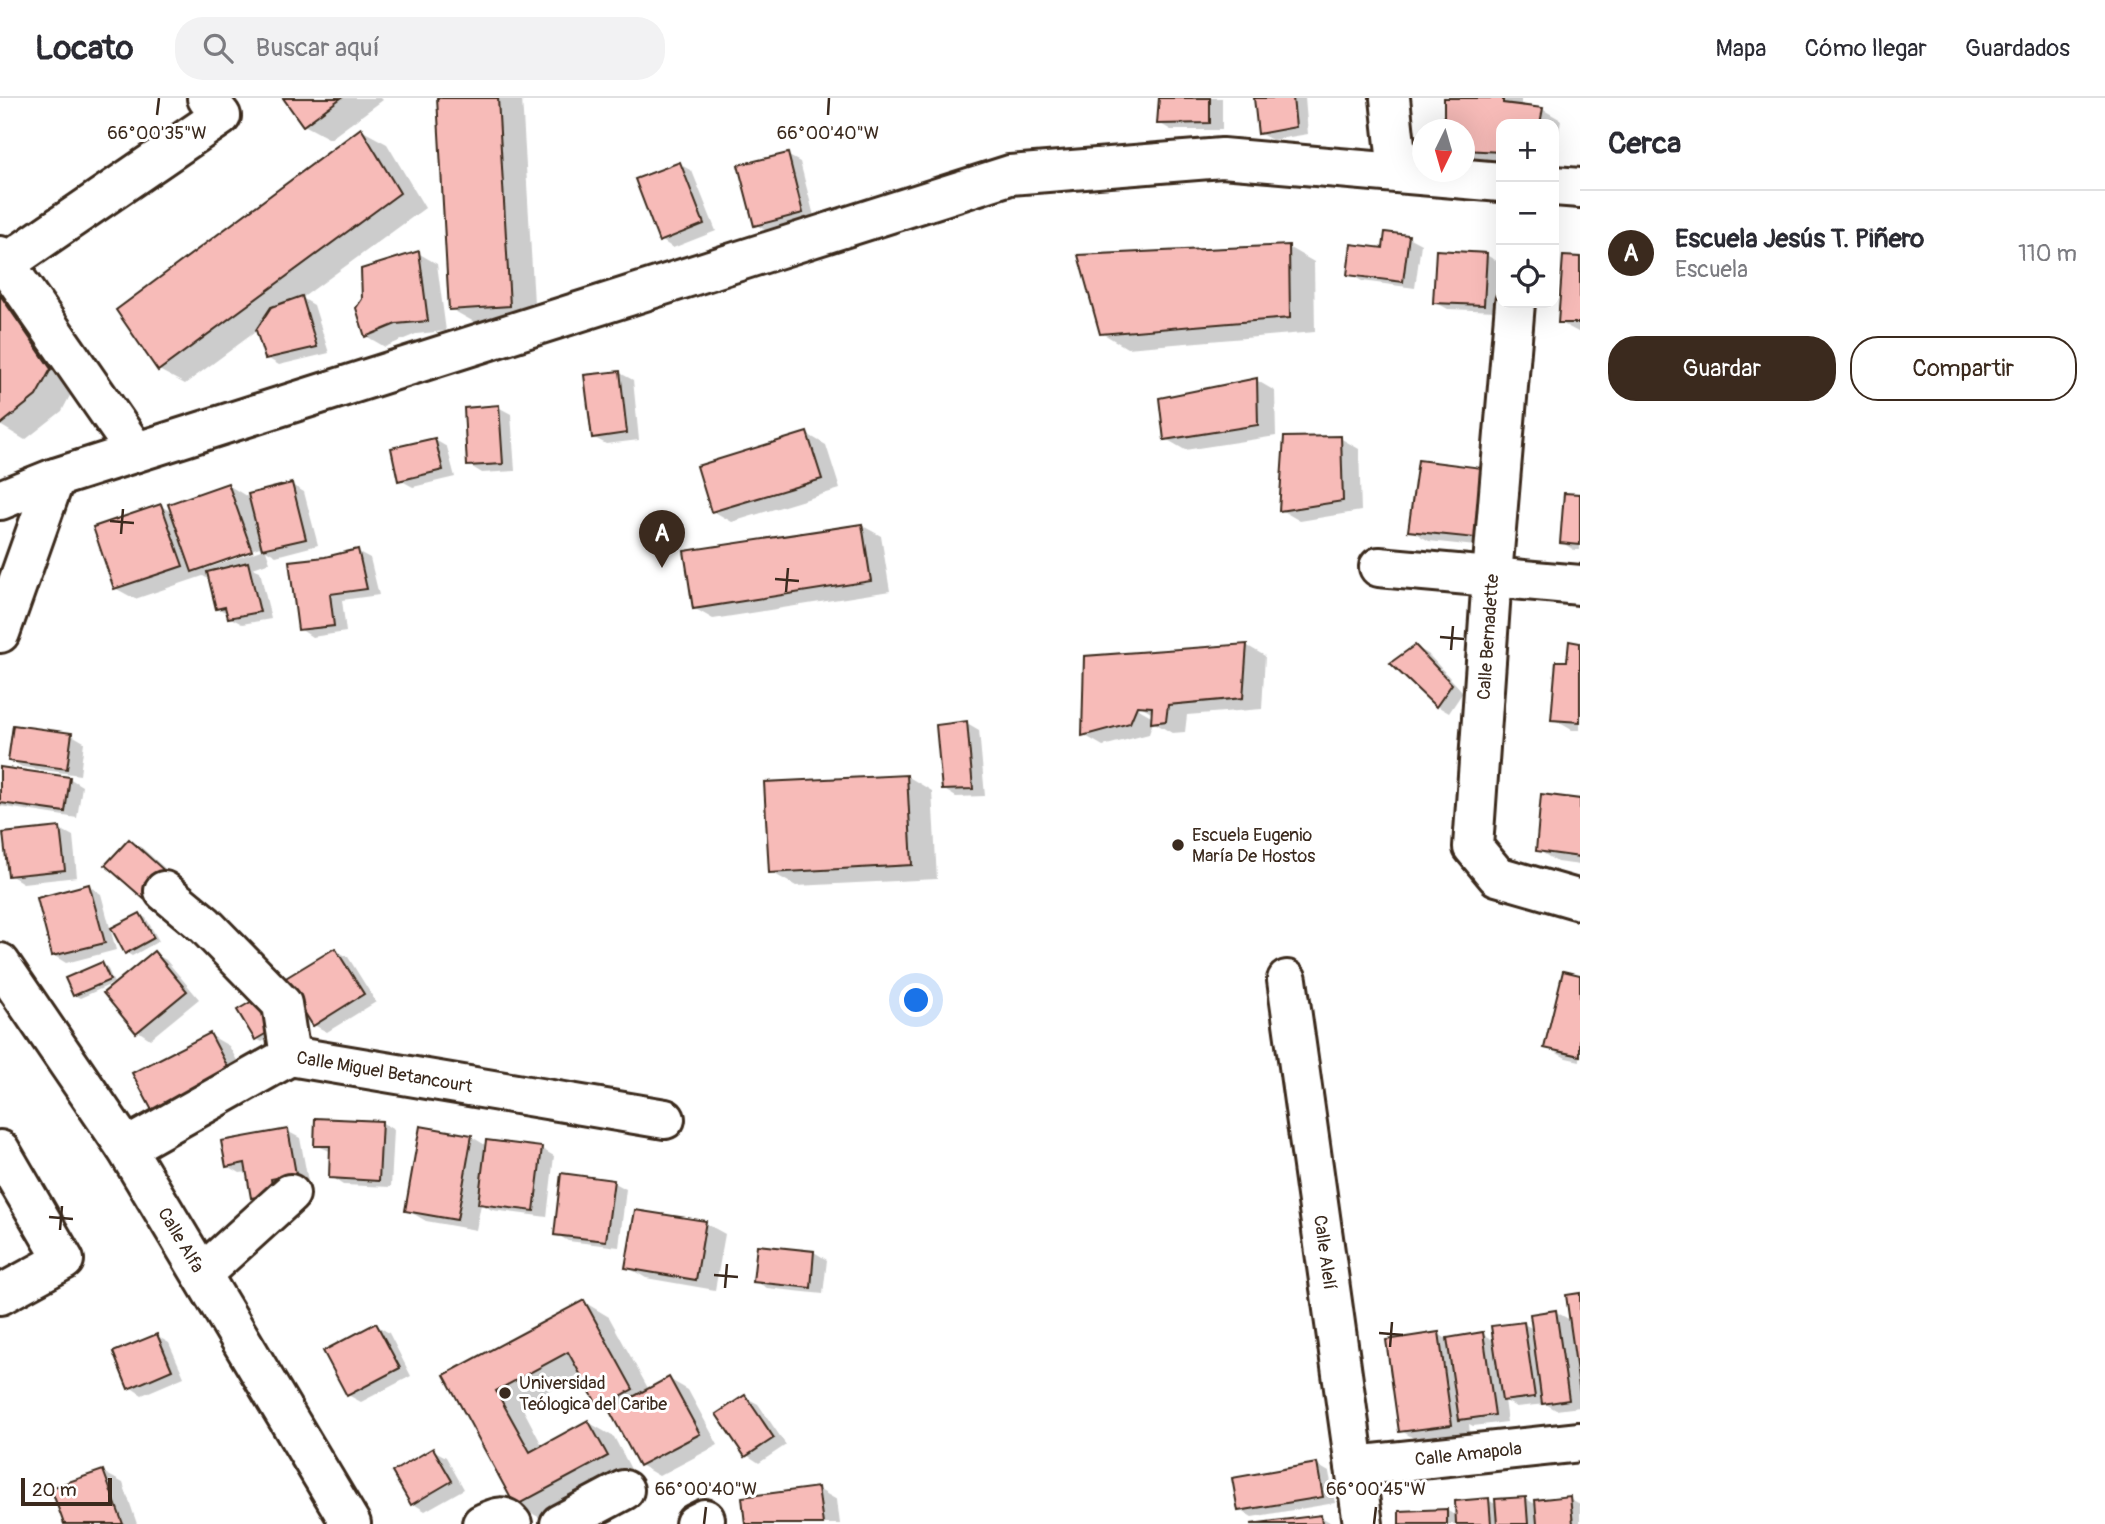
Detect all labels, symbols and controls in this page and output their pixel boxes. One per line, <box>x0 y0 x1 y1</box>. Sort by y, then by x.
search box <box>175 17 665 80</box>
text: Locato <box>35 28 133 69</box>
icon: search <box>199 29 237 67</box>
text: Buscar aquí <box>255 32 380 64</box>
text: Mapa <box>1716 34 1767 63</box>
text: Cómo llegar <box>1805 34 1927 63</box>
text: Guardados <box>1965 34 2070 63</box>
north arrow <box>1412 119 1475 182</box>
map controls <box>1496 119 1559 308</box>
button: + <box>1496 119 1559 182</box>
text: 66°00'35"W <box>107 122 207 145</box>
text: 66°00'40"W <box>777 122 879 145</box>
text: Cerca <box>1608 125 1681 162</box>
button: − <box>1496 182 1559 245</box>
text: Escuela Jesús T. Piñero <box>1675 223 1924 255</box>
text: A <box>1624 239 1638 268</box>
text: 110 m <box>2018 239 2077 268</box>
button: locate <box>1496 245 1559 308</box>
text: Escuela <box>1675 255 1748 284</box>
button: Guardar <box>1608 336 1836 401</box>
button: Compartir <box>1850 336 2077 401</box>
pin: A <box>639 510 685 568</box>
street label: Calle Bernadette <box>1473 573 1504 701</box>
place label: Escuela Eugenio María De Hostos <box>1192 824 1315 868</box>
marker: Escuela Eugenio María De Hostos <box>1170 837 1186 853</box>
your location <box>899 983 933 1017</box>
street label: Calle Miguel Betancourt <box>295 1046 475 1099</box>
street label: Calle Alfa <box>152 1204 209 1277</box>
street label: Calle Alelí <box>1308 1214 1341 1291</box>
place label: Universidad Teólogica del Caribe <box>519 1372 667 1416</box>
marker: Universidad Teólogica del Caribe <box>497 1385 513 1401</box>
street label: Calle Amapola <box>1414 1437 1523 1472</box>
scale bar <box>21 1475 112 1507</box>
text: 20 m <box>32 1478 77 1502</box>
text: 66°00'40"W <box>655 1478 757 1501</box>
text: 66°00'45"W <box>1326 1478 1426 1501</box>

